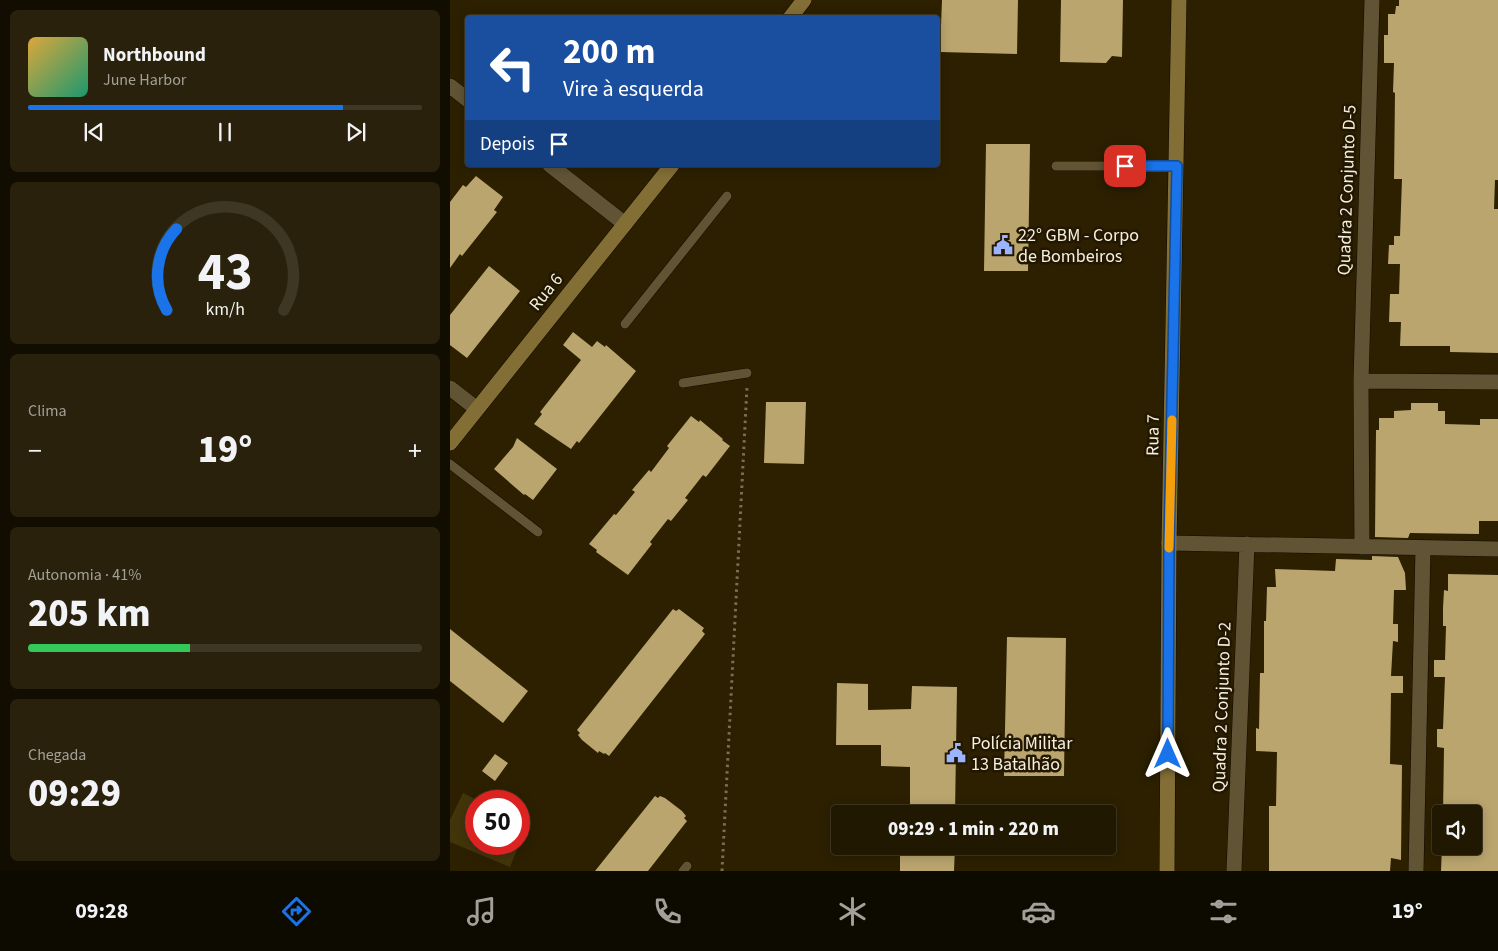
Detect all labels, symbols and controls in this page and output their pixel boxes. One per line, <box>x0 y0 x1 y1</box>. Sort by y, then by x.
text: 200 m <box>563 27 655 77</box>
icon: left <box>480 35 545 100</box>
text: Northbound <box>103 42 206 69</box>
text: June Harbor <box>103 69 186 91</box>
text: Vire à esquerda <box>563 73 704 105</box>
street label: Quadra 2 Conjunto D-5 <box>1332 104 1362 276</box>
icon: previous <box>80 118 108 146</box>
icon: pause <box>211 118 239 146</box>
icon: next <box>342 118 370 146</box>
icon: arrive <box>545 130 573 158</box>
text: Depois <box>480 131 535 158</box>
pin <box>1104 145 1146 187</box>
icon: arrive <box>1111 152 1139 180</box>
place label: 22° GBM - Corpo de Bombeiros <box>1018 223 1139 269</box>
public building icon: 22° GBM - Corpo de Bombeiros <box>992 234 1014 256</box>
text: 43 <box>198 236 252 310</box>
street label: Rua 6 <box>523 268 569 316</box>
text: km/h <box>205 297 245 322</box>
text: Clima <box>28 400 66 422</box>
street label: Rua 7 <box>1140 414 1166 456</box>
text: 19° <box>198 423 252 477</box>
text: − <box>28 431 42 471</box>
text: + <box>408 431 422 471</box>
text: Autonomia · 41% <box>28 564 141 586</box>
text: 205 km <box>28 587 150 641</box>
street label: Quadra 2 Conjunto D-2 <box>1207 621 1237 793</box>
position arrow <box>1141 727 1193 779</box>
place label: Polícia Militar 13 Batalhão <box>971 731 1073 777</box>
public building icon: Polícia Militar 13 Batalhão <box>945 742 967 764</box>
text: Chegada <box>28 744 86 766</box>
text: 09:29 <box>28 767 121 821</box>
speed limit sign: 50 <box>465 790 530 855</box>
map controls <box>1432 805 1482 855</box>
button: sound <box>1432 805 1482 855</box>
text: 09:29 · 1 min · 220 m <box>888 816 1059 843</box>
icon: directions <box>279 894 314 929</box>
icon: music <box>464 894 499 929</box>
icon: phone <box>650 894 685 929</box>
icon: climate <box>835 894 870 929</box>
icon: car <box>1021 894 1056 929</box>
icon: filters <box>1206 894 1241 929</box>
text: 09:28 <box>75 895 128 927</box>
text: 19° <box>1391 895 1423 927</box>

